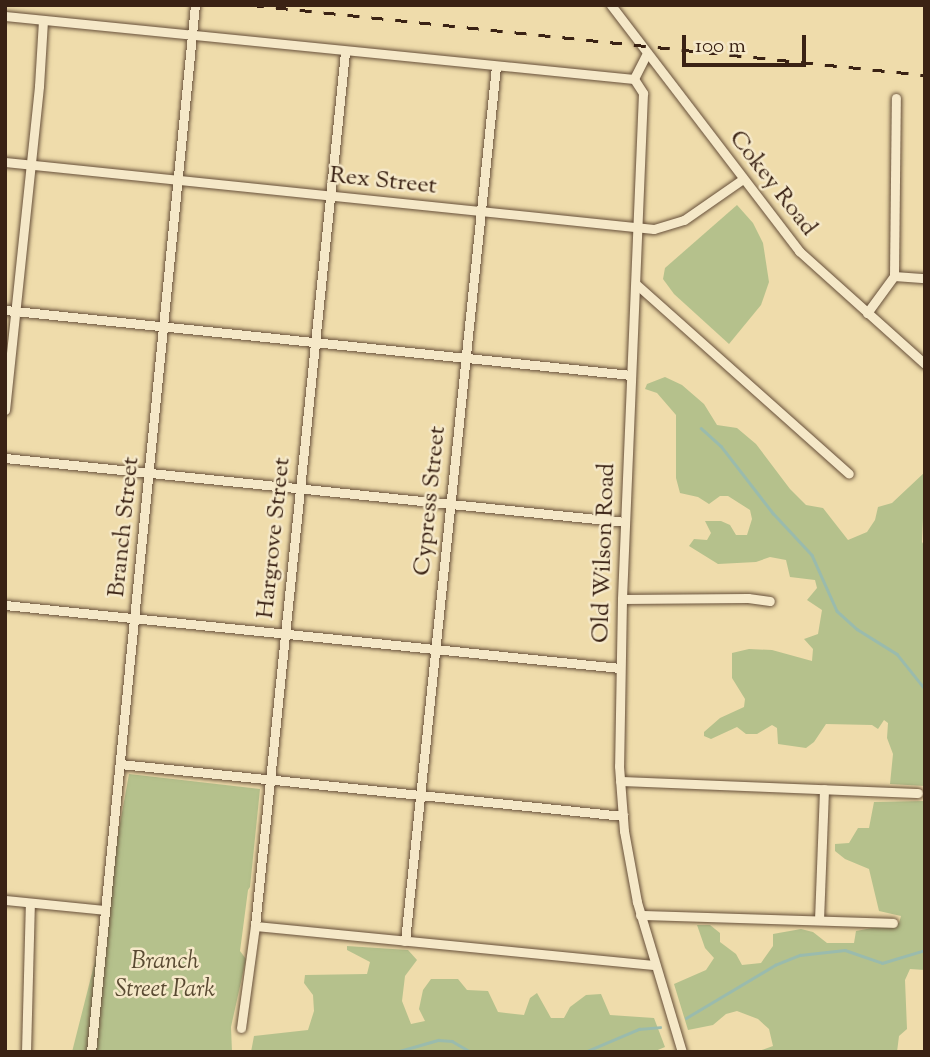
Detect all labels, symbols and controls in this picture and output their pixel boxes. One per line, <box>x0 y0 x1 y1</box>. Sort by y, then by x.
scale bar <box>685 21 809 65</box>
text: 100 m <box>695 32 746 62</box>
street label: Cokey Road <box>722 125 822 243</box>
street label: Rex Street <box>328 162 438 202</box>
street label: Cypress Street <box>409 425 453 577</box>
street label: Branch Street <box>103 455 147 599</box>
street label: Hargrove Street <box>252 456 298 620</box>
street label: Old Wilson Road <box>587 462 623 644</box>
park label: Branch Street Park <box>115 949 215 1005</box>

